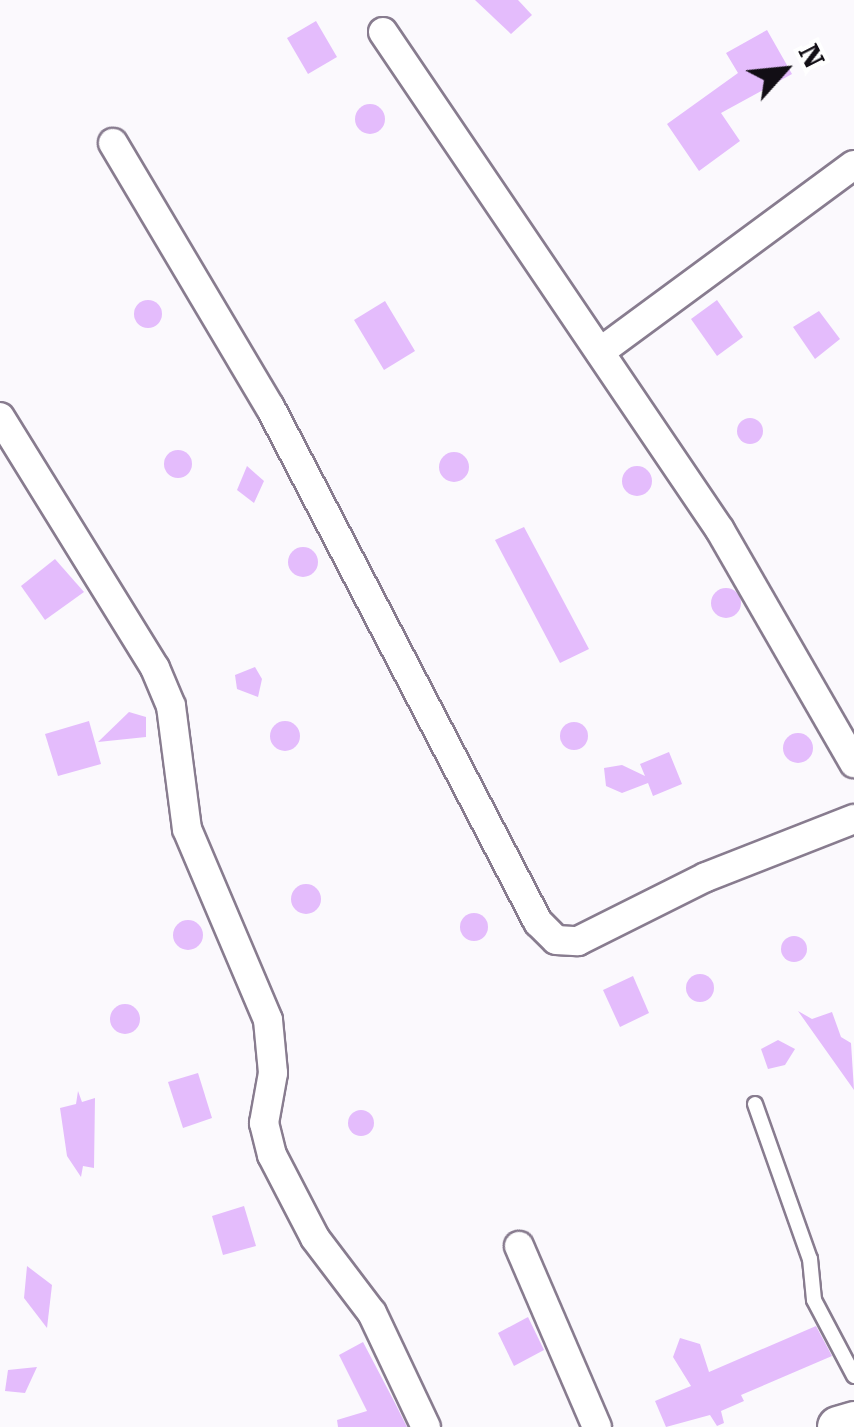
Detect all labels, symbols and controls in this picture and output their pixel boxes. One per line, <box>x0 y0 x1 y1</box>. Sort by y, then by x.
north arrow <box>734 20 834 120</box>
text: N <box>792 39 831 73</box>

